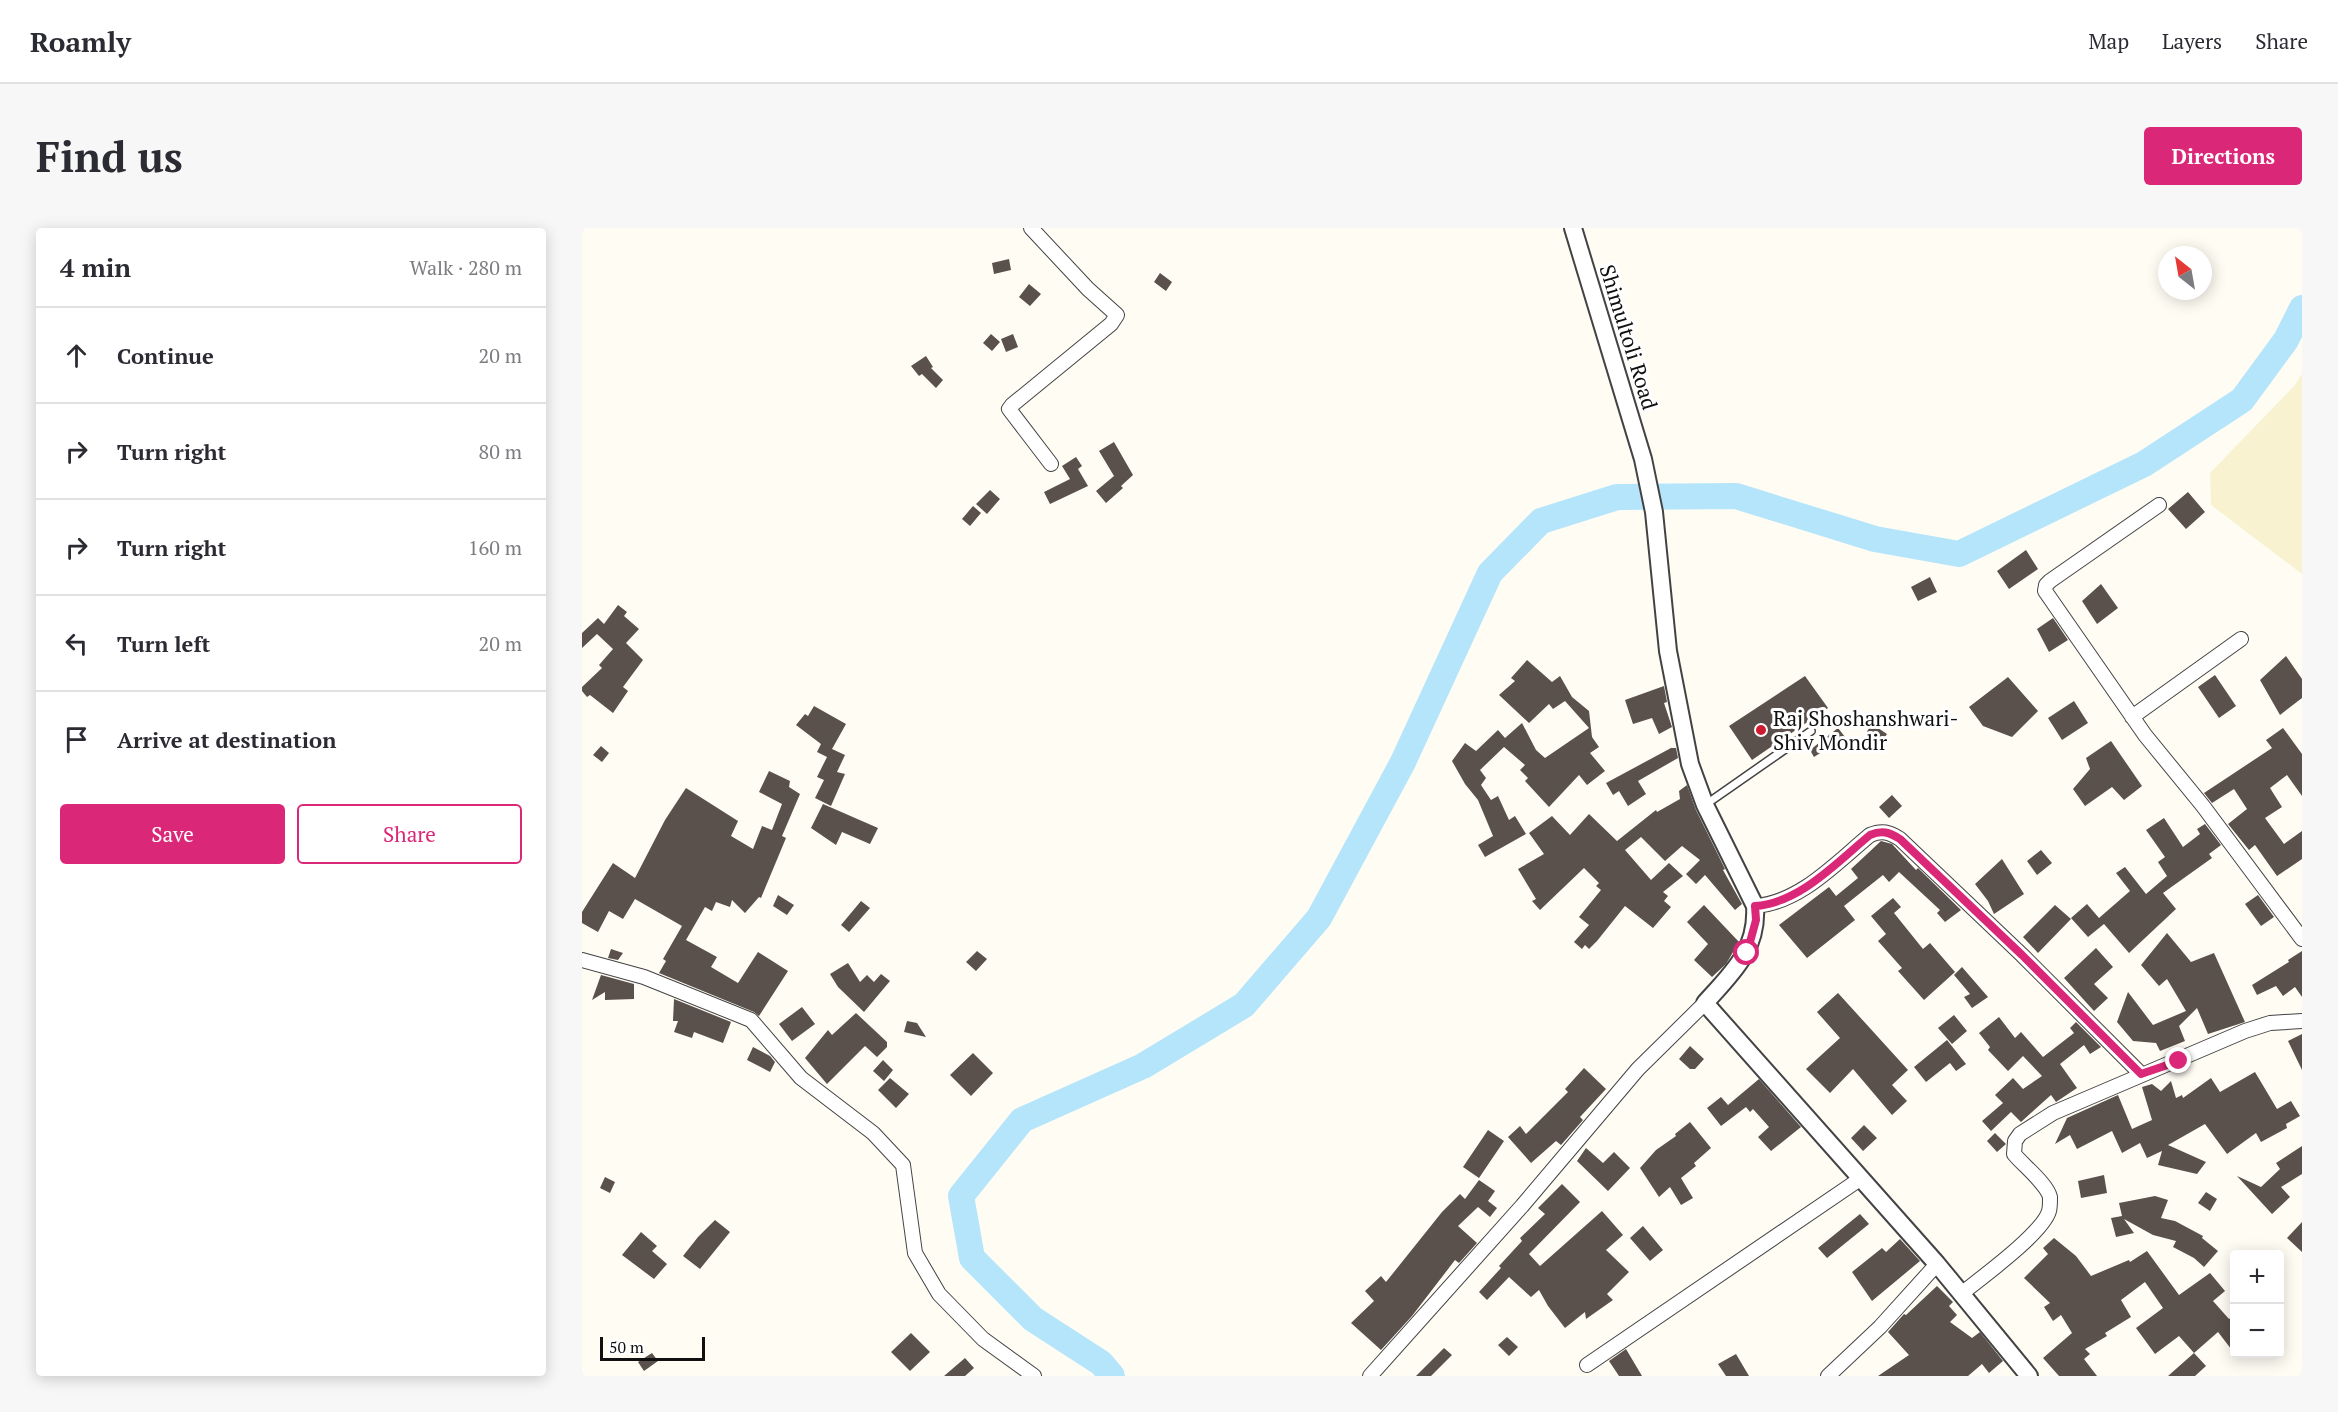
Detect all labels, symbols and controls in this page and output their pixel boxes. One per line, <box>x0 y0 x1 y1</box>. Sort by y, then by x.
text: Roamly <box>30 23 131 60</box>
text: Map <box>2088 27 2129 55</box>
text: Layers <box>2162 27 2222 55</box>
text: Share <box>2255 27 2308 55</box>
button: Directions <box>2144 127 2302 185</box>
text: Find us <box>36 128 183 184</box>
north arrow <box>2158 246 2212 300</box>
text: 4 min <box>60 250 131 284</box>
text: Walk · 280 m <box>410 254 522 281</box>
street label: Shimultoli Road <box>1594 261 1664 413</box>
icon: ahead <box>60 339 93 372</box>
text: Continue <box>117 341 214 370</box>
text: 20 m <box>479 342 522 369</box>
icon: right <box>60 435 93 468</box>
text: Turn right <box>117 437 226 466</box>
text: 80 m <box>479 438 522 465</box>
icon: right <box>60 531 93 564</box>
text: Turn right <box>117 533 226 562</box>
text: 160 m <box>468 534 522 561</box>
icon: left <box>60 627 93 660</box>
text: Turn left <box>117 629 210 658</box>
text: 20 m <box>479 630 522 657</box>
place label: Raj Shoshanshwari- Shiv Mondir <box>1773 704 1958 756</box>
icon: arrive <box>60 723 93 756</box>
marker: Raj Shoshanshwari- Shiv Mondir <box>1754 723 1768 737</box>
text: Arrive at destination <box>117 725 336 754</box>
button: Save <box>60 804 285 864</box>
button: Share <box>297 804 522 864</box>
route start <box>1733 939 1759 965</box>
route end <box>2165 1047 2191 1073</box>
map controls <box>2230 1250 2284 1358</box>
button: + <box>2230 1250 2284 1304</box>
button: − <box>2230 1304 2284 1358</box>
scale bar <box>600 1334 705 1362</box>
text: 50 m <box>609 1336 644 1358</box>

